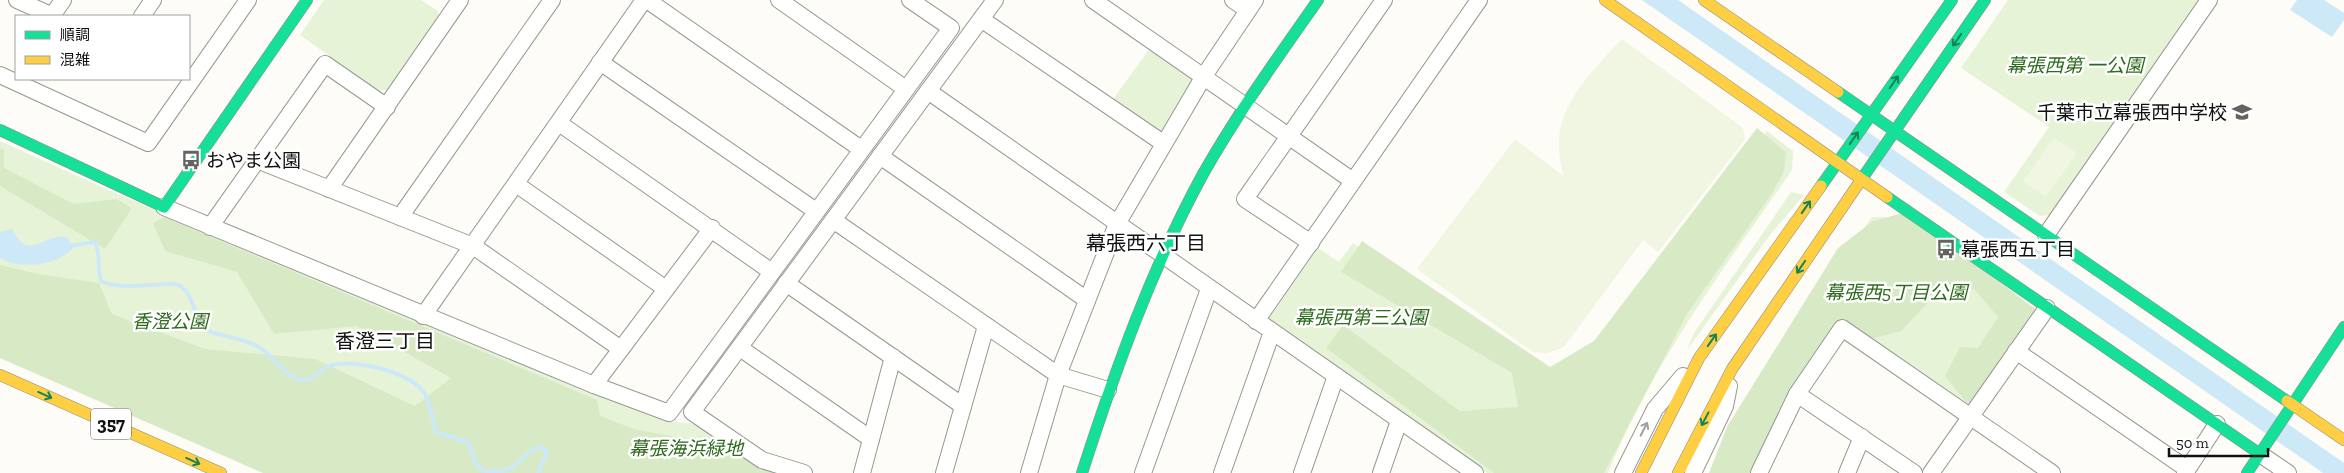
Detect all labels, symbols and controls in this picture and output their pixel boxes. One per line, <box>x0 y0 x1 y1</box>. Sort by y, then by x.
legend <box>15 15 190 80</box>
text: 順調 <box>60 26 90 44</box>
one-way arrow <box>1952 33 1962 47</box>
text: 混雑 <box>60 51 90 69</box>
park label: 幕張西第 一公園 <box>2006 54 2147 77</box>
one-way arrow <box>1889 75 1899 89</box>
place label: 千葉市立幕張西中学校 <box>2037 101 2227 124</box>
school or university icon: 千葉市立幕張西中学校 <box>2231 101 2253 123</box>
one-way arrow <box>1849 131 1859 145</box>
bus stop icon: おやま公園 <box>180 149 202 171</box>
place label: おやま公園 <box>206 149 301 172</box>
one-way arrow <box>1801 200 1811 214</box>
district label: 幕張西六丁目 <box>1086 231 1206 255</box>
bus stop icon: 幕張西五丁目 <box>1935 238 1957 260</box>
place label: 幕張西五丁目 <box>1961 238 2075 261</box>
one-way arrow <box>1796 260 1806 274</box>
park label: 幕張西5丁目公園 <box>1825 281 1970 304</box>
park label: 幕張西第三公園 <box>1294 306 1430 329</box>
park label: 香澄公園 <box>132 310 211 333</box>
district label: 香澄三丁目 <box>335 329 435 353</box>
one-way arrow <box>1707 333 1717 347</box>
one-way arrow <box>37 390 52 400</box>
road number: 357 <box>91 408 131 439</box>
one-way arrow <box>1700 411 1709 426</box>
one-way arrow <box>1640 422 1649 437</box>
scale bar <box>2169 426 2268 458</box>
text: 50 m <box>2176 434 2209 452</box>
park label: 幕張海浜緑地 <box>629 437 745 460</box>
one-way arrow <box>185 456 200 466</box>

